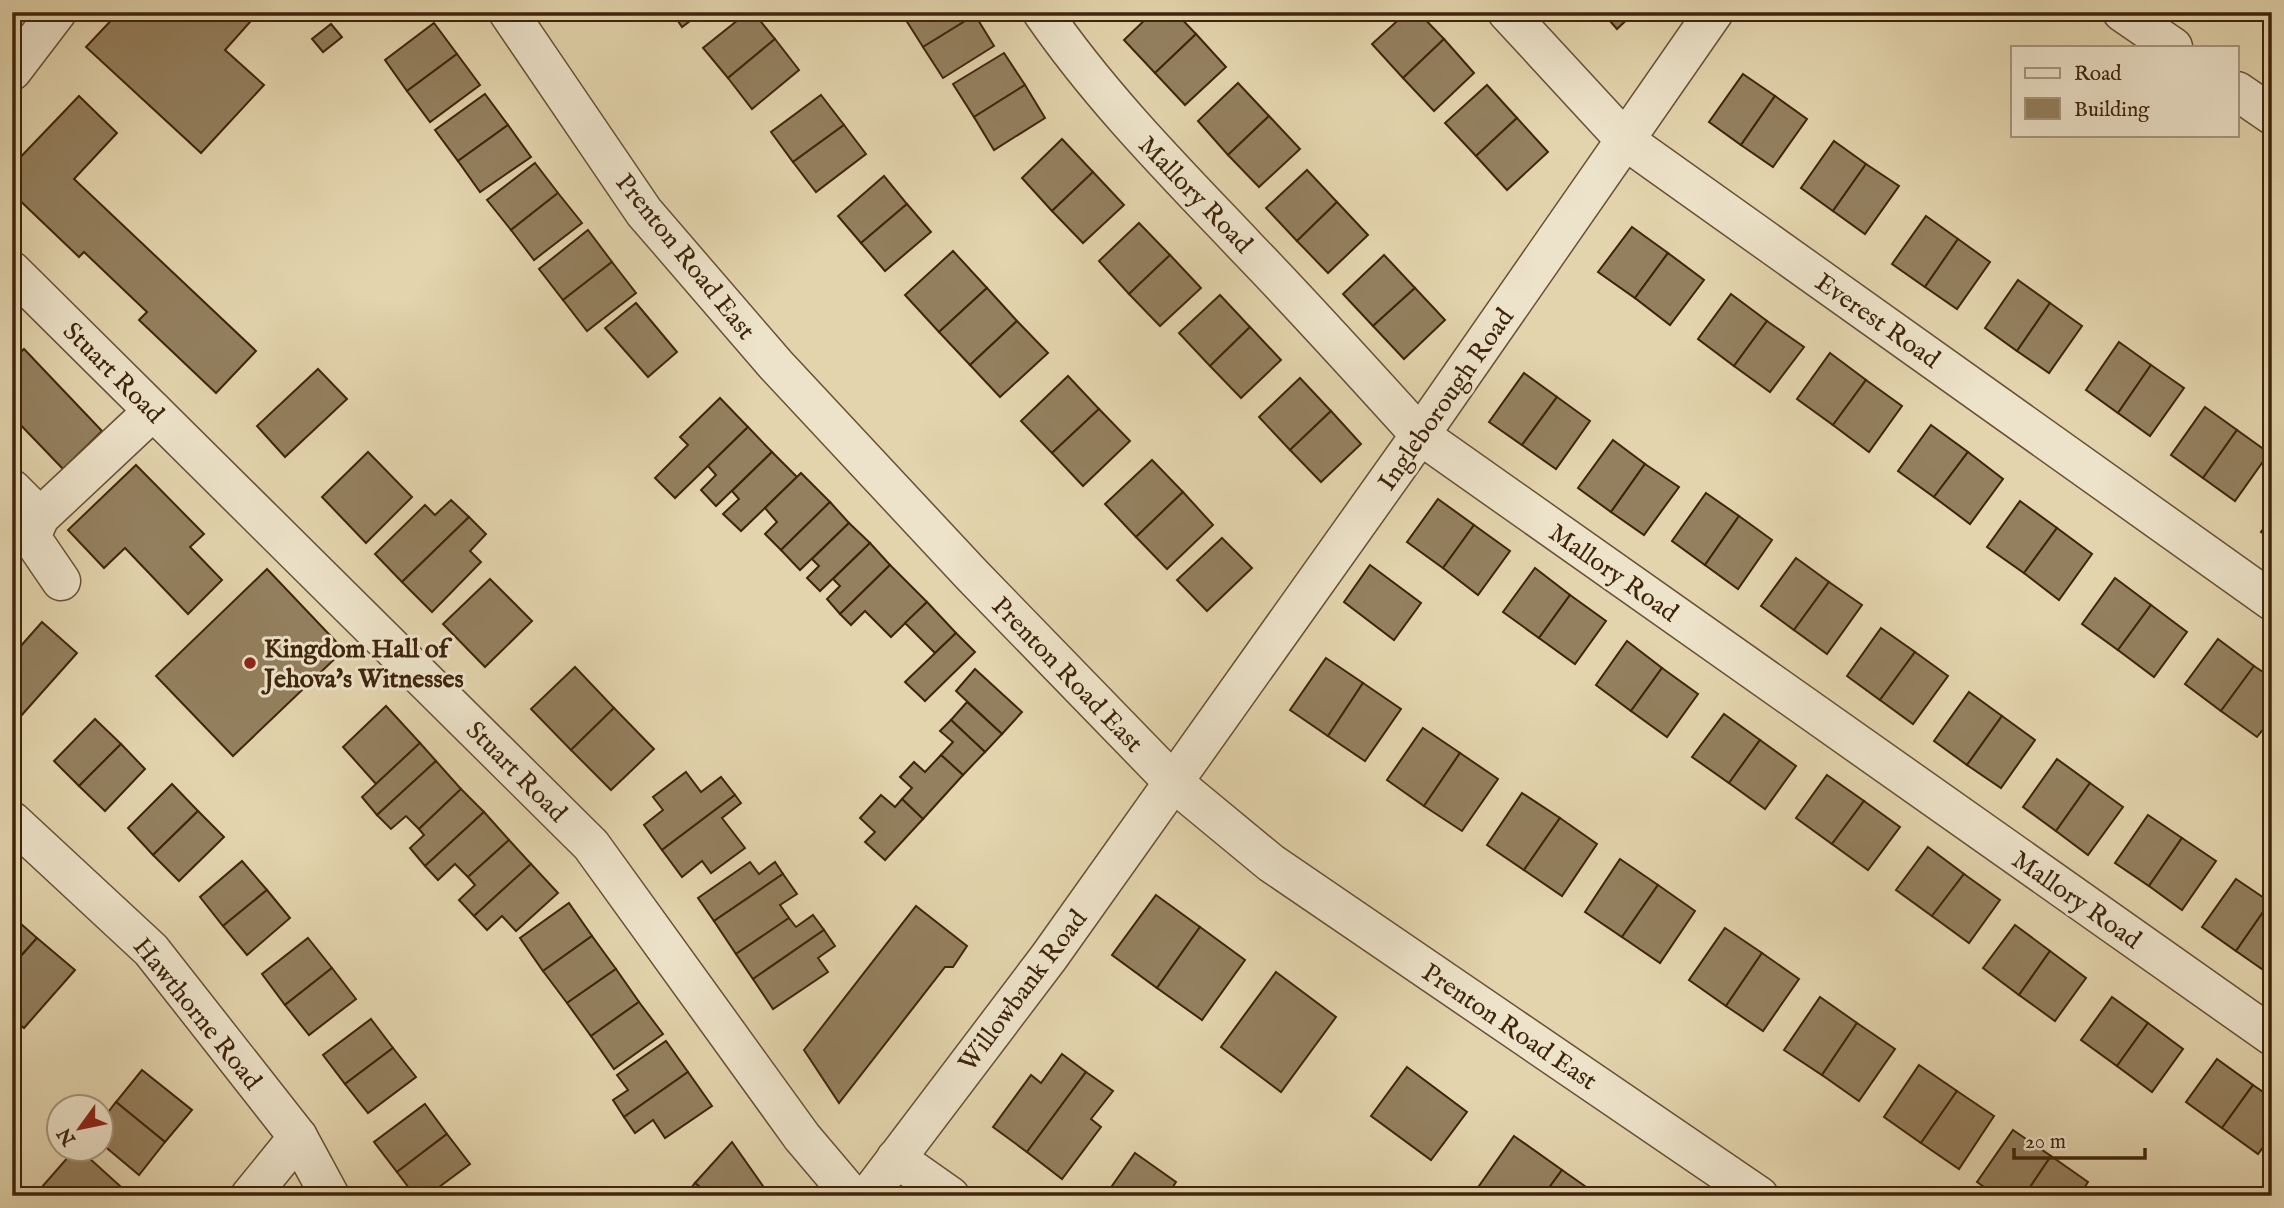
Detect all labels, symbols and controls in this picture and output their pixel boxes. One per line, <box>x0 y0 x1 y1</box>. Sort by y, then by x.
legend <box>2011 46 2238 136</box>
text: Road <box>2074 61 2122 88</box>
text: Building <box>2074 97 2150 124</box>
street label: Mallory Road <box>1131 129 1259 261</box>
street label: Prenton Road East <box>608 167 762 347</box>
street label: Everest Road <box>1808 266 1946 376</box>
street label: Ingleborough Road <box>1371 302 1522 497</box>
street label: Stuart Road <box>55 315 171 431</box>
street label: Mallory Road <box>1542 517 1684 630</box>
street label: Prenton Road East <box>984 590 1150 760</box>
place label: Kingdom Hall of Jehova's Witnesses <box>261 633 464 696</box>
marker: Kingdom Hall of Jehova's Witnesses <box>242 655 258 671</box>
street label: Stuart Road <box>458 714 574 830</box>
street label: Mallory Road <box>2005 844 2147 957</box>
street label: Willowbank Road <box>952 903 1095 1078</box>
street label: Hawthorne Road <box>125 931 268 1097</box>
street label: Prenton Road East <box>1415 956 1603 1098</box>
north arrow <box>46 1092 116 1162</box>
scale bar <box>2014 1117 2146 1161</box>
text: N <box>53 1122 83 1150</box>
text: 20 m <box>2025 1129 2066 1156</box>

